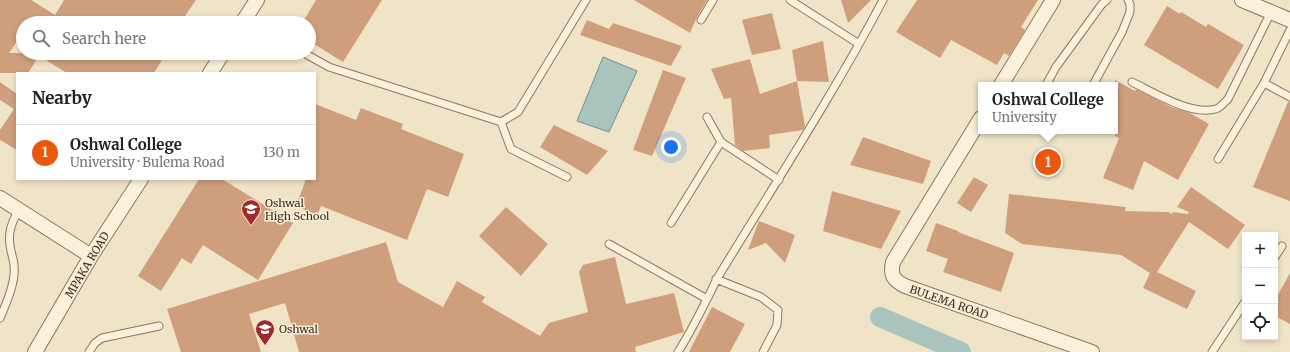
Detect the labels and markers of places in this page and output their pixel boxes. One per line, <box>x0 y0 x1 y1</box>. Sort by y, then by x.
pin: 1 <box>1035 147 1061 177</box>
place label: Oshwal High School <box>265 196 330 223</box>
school or university icon: Oshwal High School <box>240 198 262 226</box>
school or university icon: Oshwal <box>254 318 276 346</box>
place label: Oshwal <box>279 322 319 336</box>

